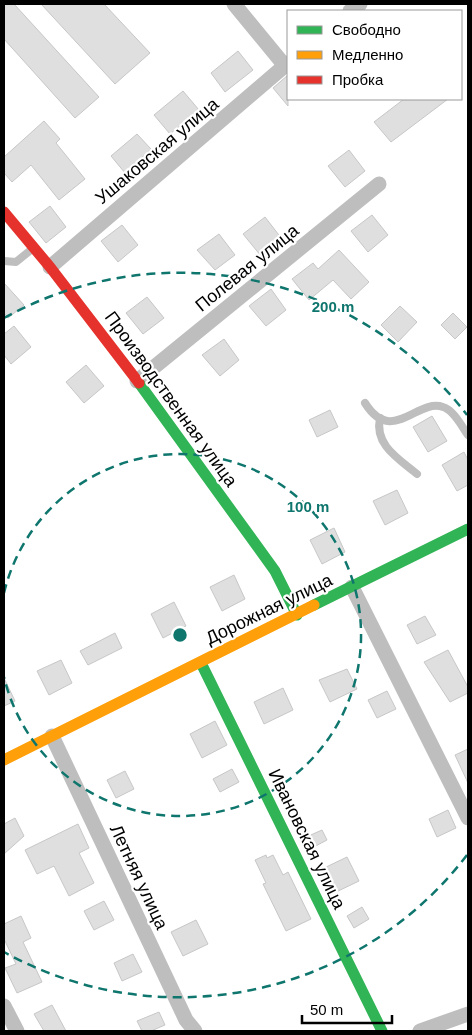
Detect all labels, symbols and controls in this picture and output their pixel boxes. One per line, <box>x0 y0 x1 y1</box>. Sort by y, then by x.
legend <box>287 10 462 100</box>
text: Свободно <box>332 21 401 38</box>
text: Медленно <box>332 46 403 63</box>
text: Пробка <box>332 71 384 88</box>
street label: Ушаковская улица <box>92 93 223 208</box>
street label: Полевая улица <box>191 220 303 316</box>
text: 200 m <box>312 298 354 315</box>
street label: Производственная улица <box>101 308 242 491</box>
text: 100 m <box>287 498 329 515</box>
street label: Дорожная улица <box>202 569 336 648</box>
centre of rings <box>171 626 189 644</box>
street label: Ивановская улица <box>264 766 350 913</box>
street label: Летняя улица <box>106 821 172 934</box>
scale bar <box>302 992 392 1024</box>
text: 50 m <box>310 1001 343 1018</box>

